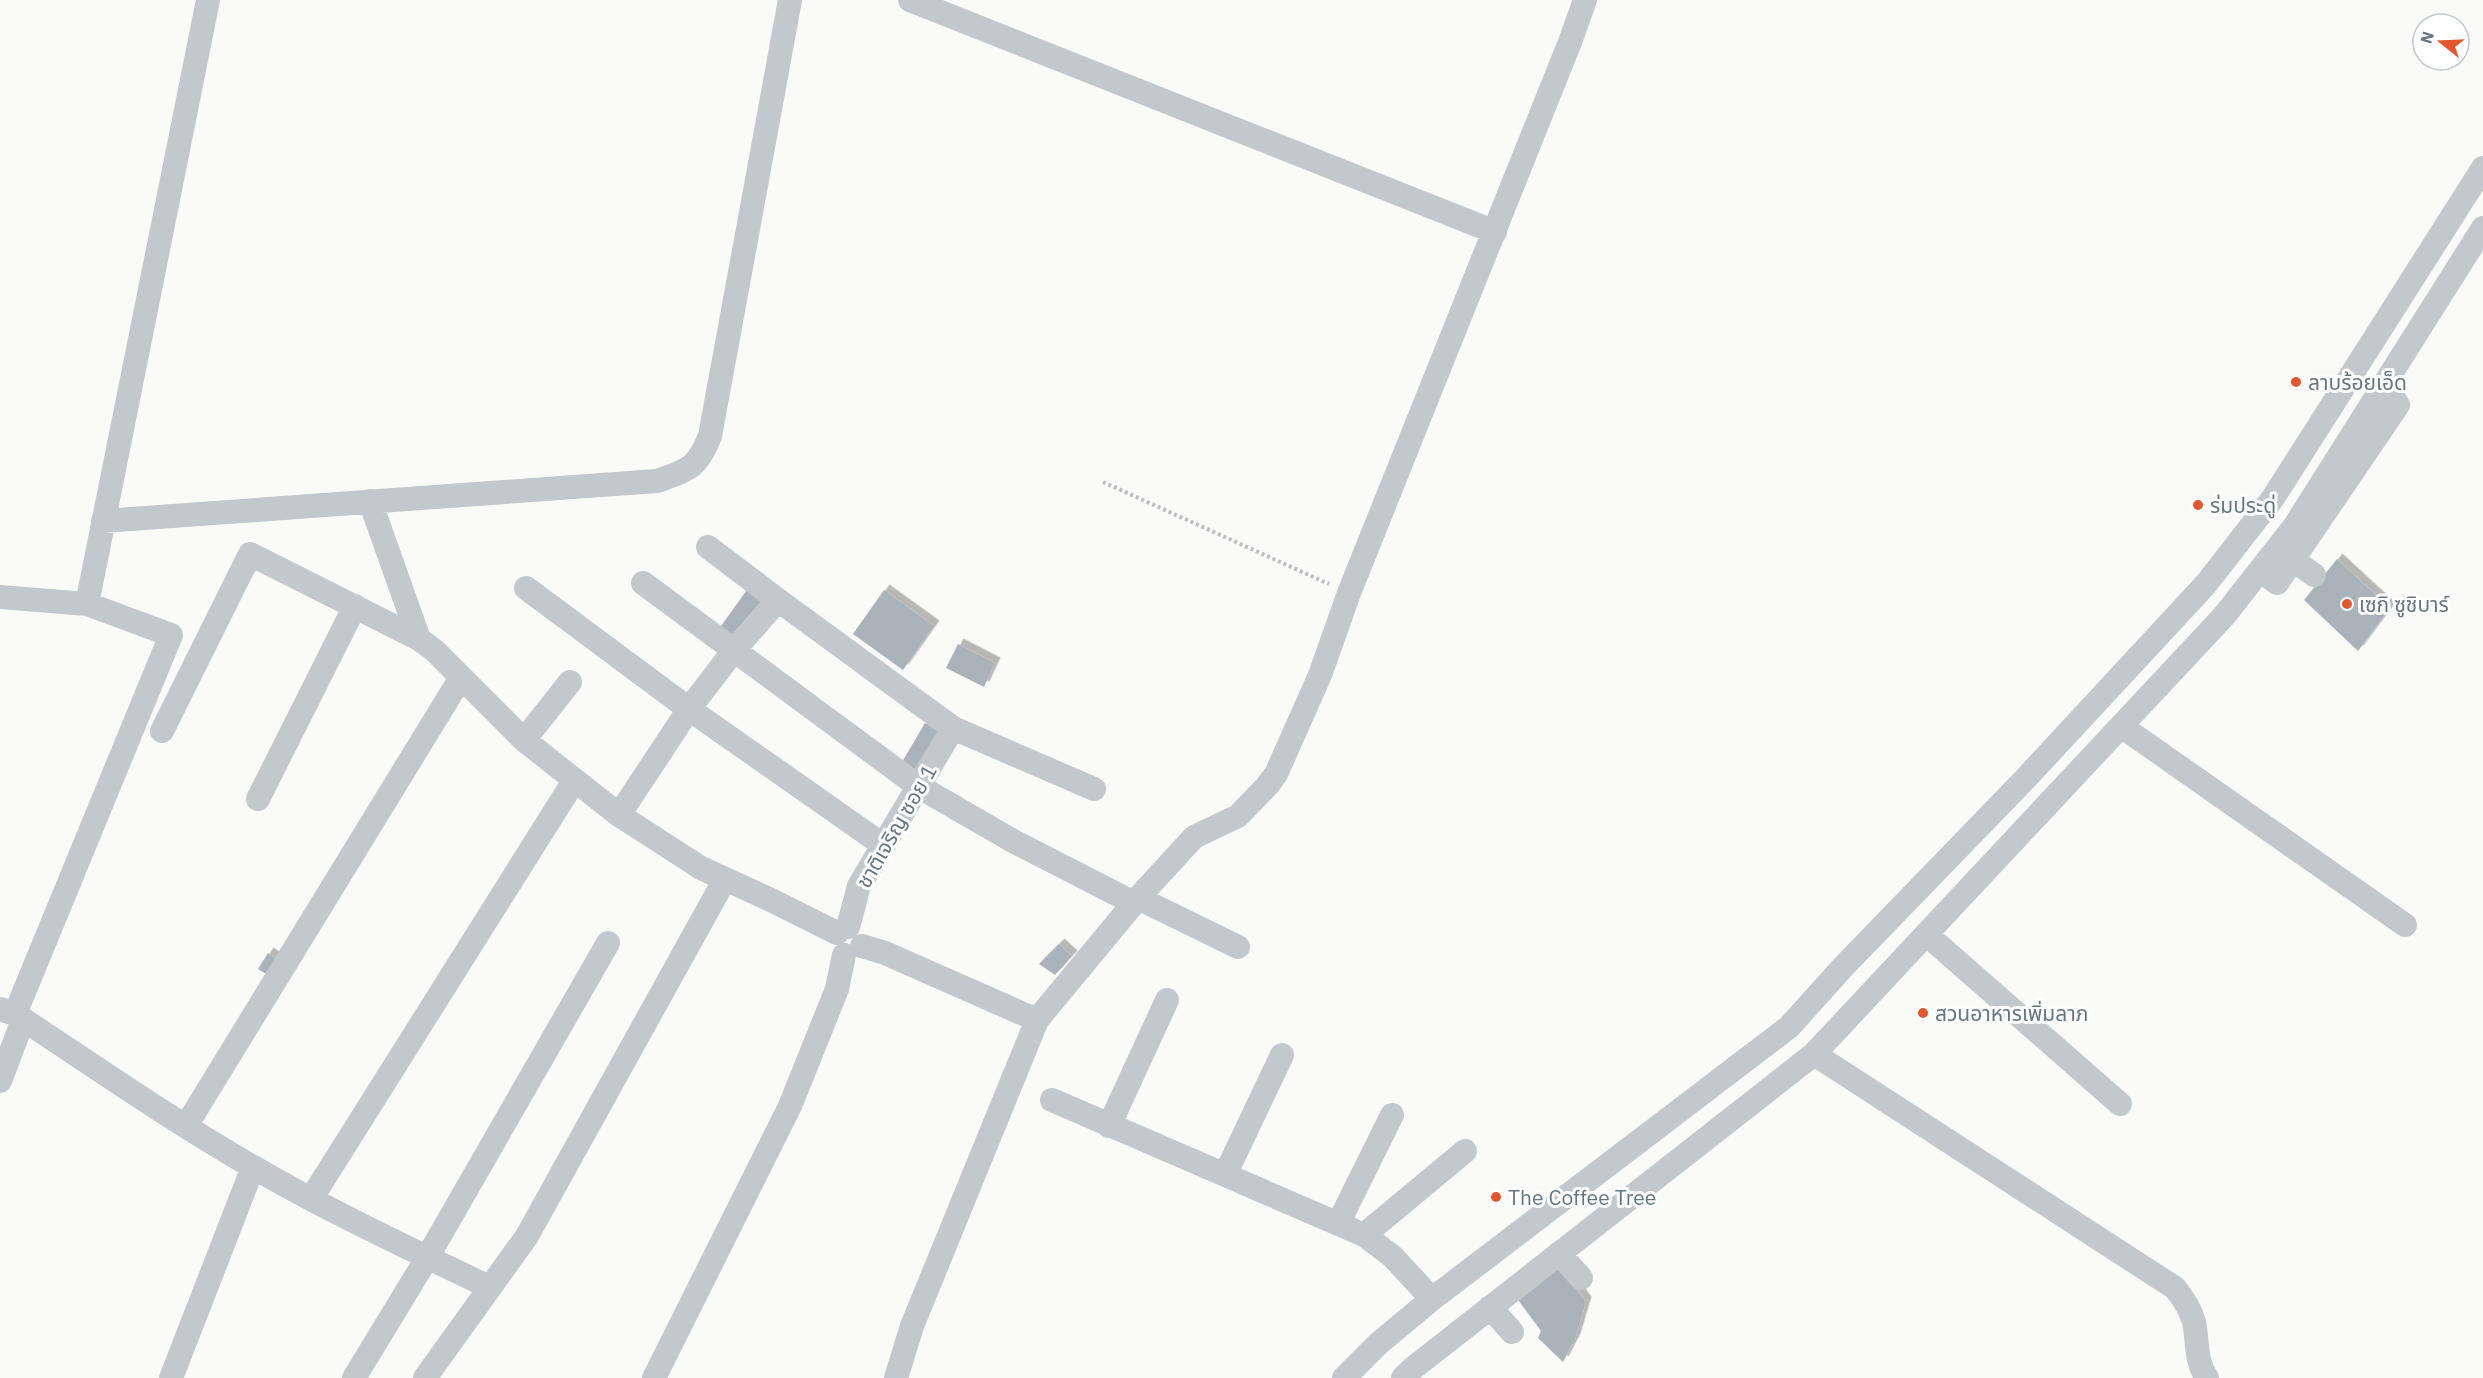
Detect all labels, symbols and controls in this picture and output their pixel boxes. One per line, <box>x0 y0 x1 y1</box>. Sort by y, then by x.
north arrow <box>2411 12 2471 72</box>
text: N <box>2415 29 2438 46</box>
place label: ลาบร้อยเอ็ด <box>2308 368 2407 396</box>
marker: ลาบร้อยเอ็ด <box>2289 375 2303 389</box>
place label: ร่มประดู่ <box>2210 491 2276 519</box>
marker: ร่มประดู่ <box>2191 498 2205 512</box>
place label: เซกิ ซูชิบาร์ <box>2359 590 2450 618</box>
marker: เซกิ ซูชิบาร์ <box>2340 597 2354 611</box>
street label: ชาติเจริญ ซอย 1 <box>849 759 943 893</box>
place label: สวนอาหารเพิ่มลาภ <box>1935 999 2088 1027</box>
marker: สวนอาหารเพิ่มลาภ <box>1916 1006 1930 1020</box>
place label: The Coffee Tree <box>1508 1183 1656 1211</box>
marker: The Coffee Tree <box>1489 1190 1503 1204</box>

